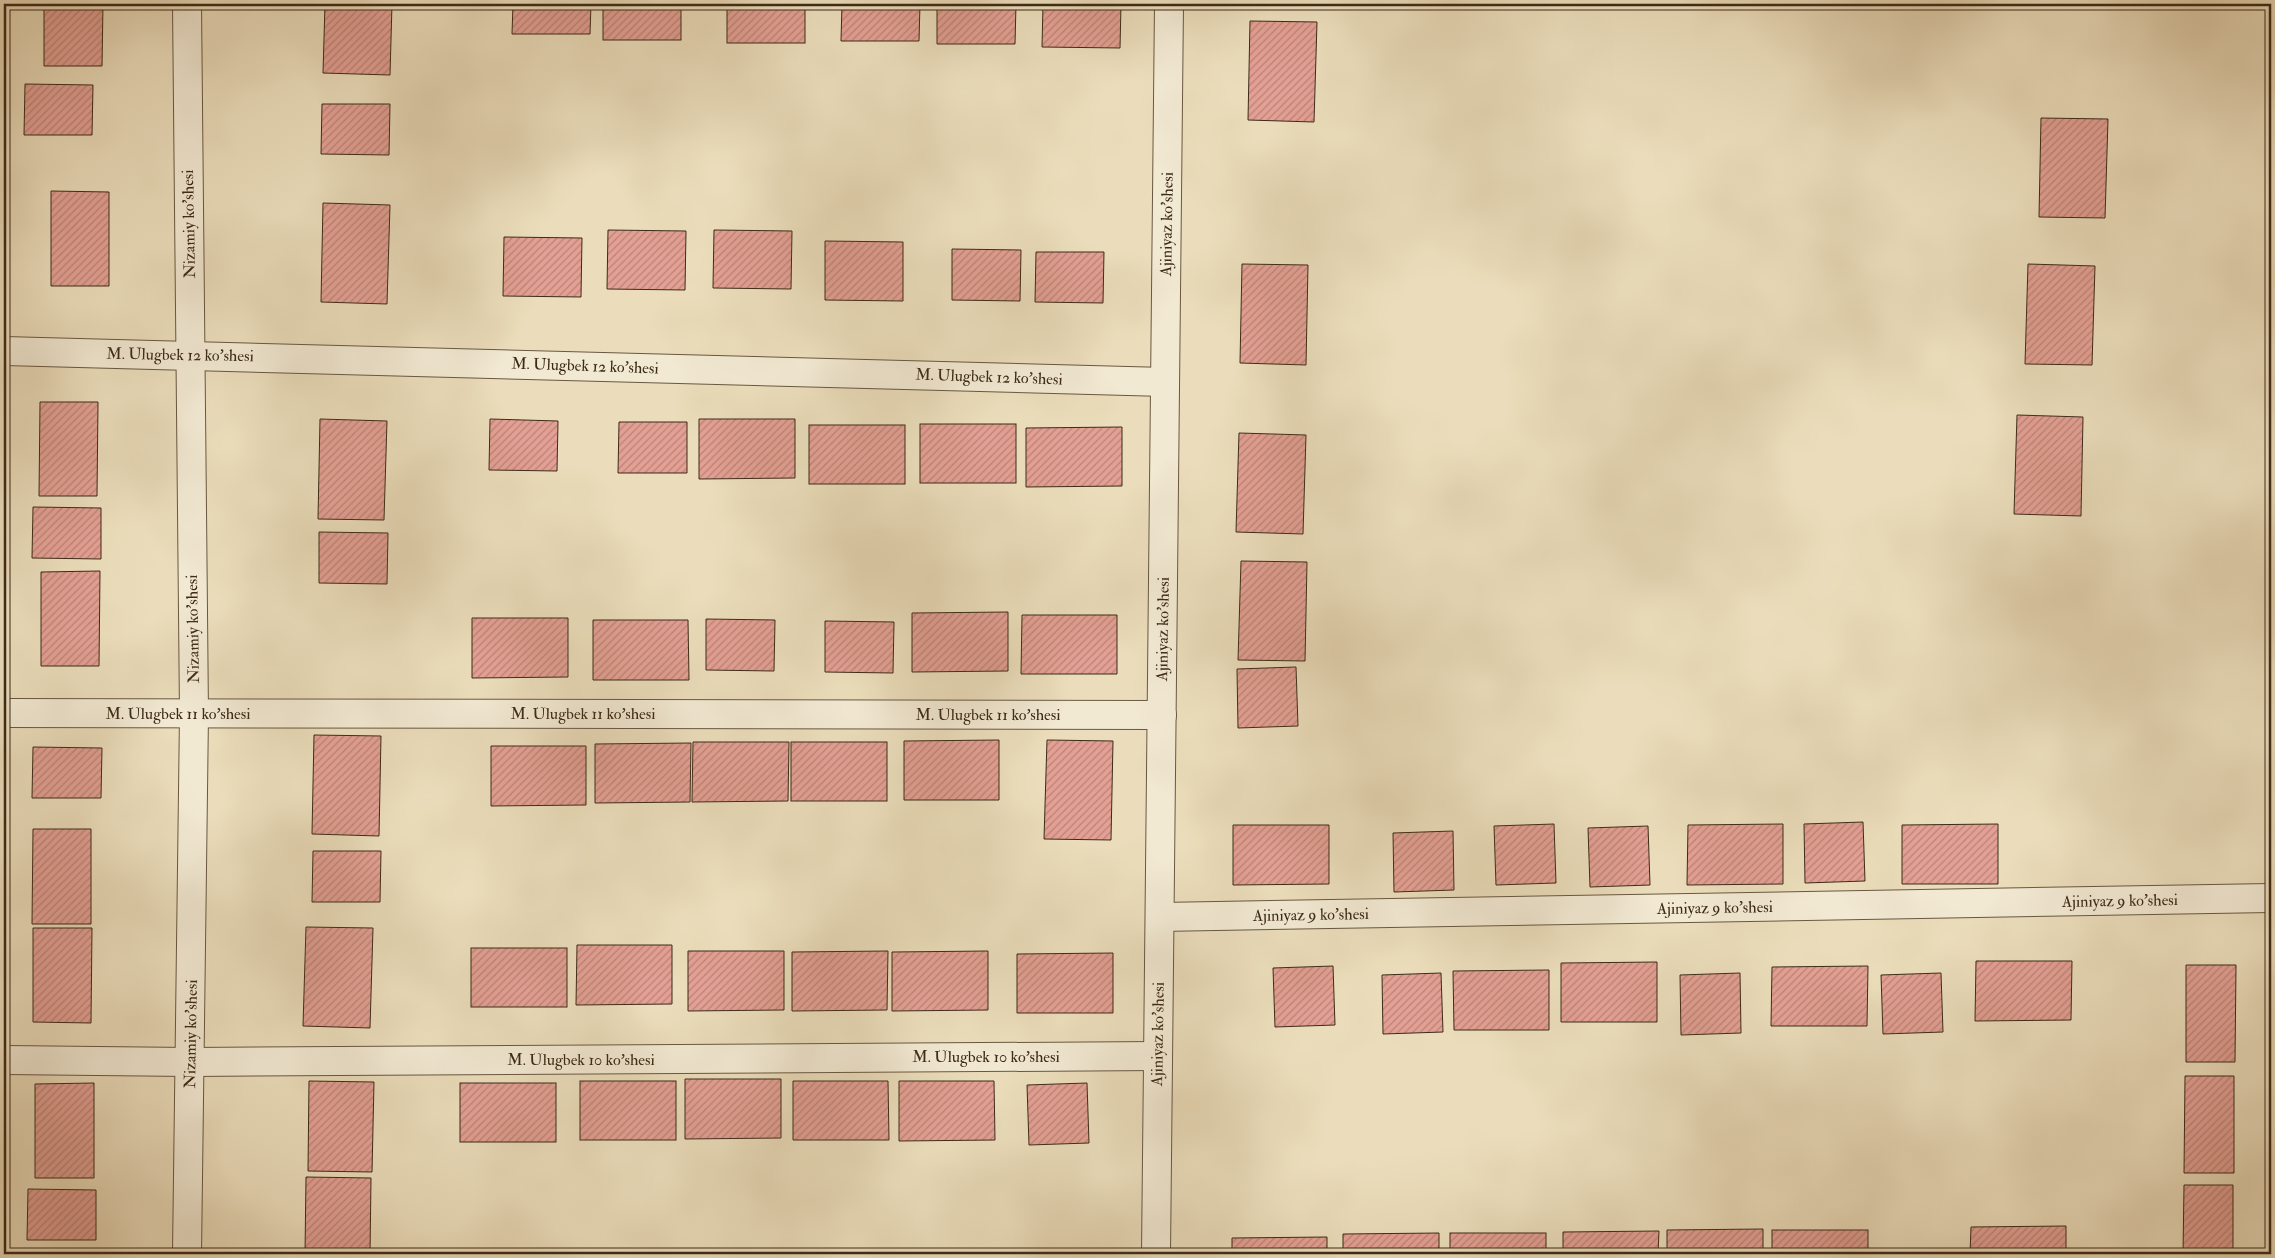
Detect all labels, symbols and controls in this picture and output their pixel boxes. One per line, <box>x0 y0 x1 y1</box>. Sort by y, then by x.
street label: Nizamiy ko'shesi <box>178 169 200 279</box>
street label: Ajiniyaz ko'shesi <box>1156 172 1178 277</box>
street label: M. Ulugbek 12 ko'shesi <box>106 344 254 366</box>
street label: M. Ulugbek 12 ko'shesi <box>511 353 659 379</box>
street label: M. Ulugbek 12 ko'shesi <box>915 364 1063 390</box>
street label: Nizamiy ko'shesi <box>182 574 204 684</box>
street label: Ajiniyaz ko'shesi <box>1152 577 1174 682</box>
street label: M. Ulugbek 11 ko'shesi <box>105 704 251 724</box>
street label: M. Ulugbek 11 ko'shesi <box>510 704 656 724</box>
street label: M. Ulugbek 11 ko'shesi <box>915 705 1061 725</box>
street label: Ajiniyaz 9 ko'shesi <box>2061 890 2178 912</box>
street label: Ajiniyaz 9 ko'shesi <box>1656 897 1773 919</box>
street label: Ajiniyaz 9 ko'shesi <box>1252 904 1369 926</box>
street label: Nizamiy ko'shesi <box>180 979 202 1089</box>
street label: Ajiniyaz ko'shesi <box>1147 982 1169 1087</box>
street label: M. Ulugbek 10 ko'shesi <box>912 1047 1060 1067</box>
street label: M. Ulugbek 10 ko'shesi <box>507 1050 655 1070</box>

